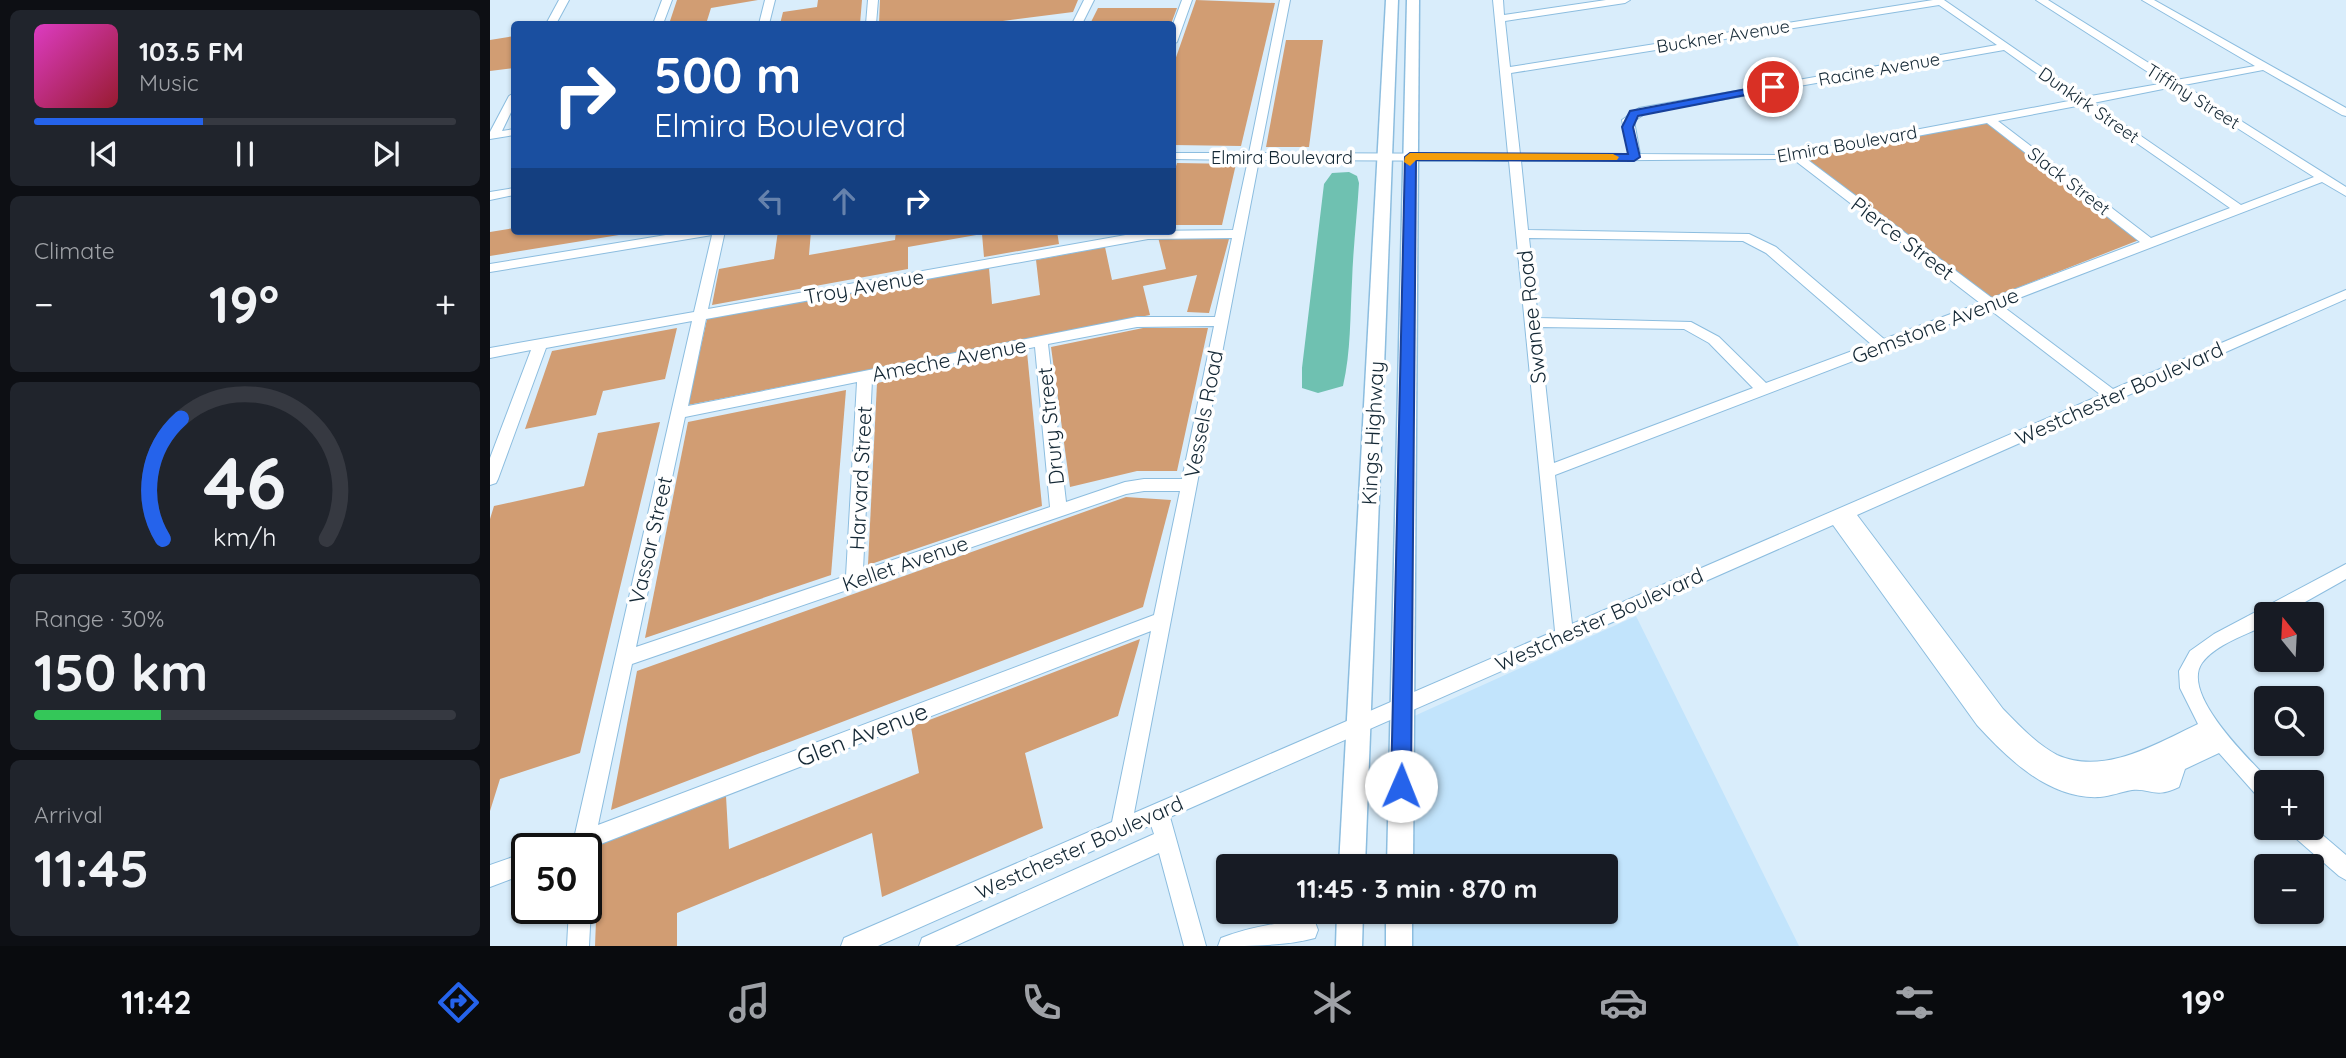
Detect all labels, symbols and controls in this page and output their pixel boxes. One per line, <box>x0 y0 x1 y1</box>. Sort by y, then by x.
street label: Buckner Avenue <box>1655 14 1791 58</box>
text: 103.5 FM <box>139 35 244 68</box>
text: 500 m <box>654 44 801 105</box>
street label: Racine Avenue <box>1816 47 1942 91</box>
icon: right <box>539 49 630 140</box>
pin <box>1743 57 1803 117</box>
street label: Tiffiny Street <box>2142 58 2244 134</box>
street label: Dunkirk Street <box>2034 62 2144 148</box>
text: Music <box>139 68 199 97</box>
icon: arrive <box>1754 68 1792 106</box>
text: Elmira Boulevard <box>654 105 906 145</box>
street label: Elmira Boulevard <box>1775 120 1919 168</box>
icon: previous <box>85 135 123 173</box>
icon: pause <box>226 135 264 173</box>
icon: next <box>367 135 405 173</box>
street label: Slack Street <box>2023 142 2115 220</box>
street label: Elmira Boulevard <box>1211 146 1353 169</box>
icon: left <box>752 182 790 220</box>
icon: ahead <box>825 182 863 220</box>
icon: right <box>898 182 936 220</box>
street label: Pierce Street <box>1846 191 1960 285</box>
text: Climate <box>34 236 115 265</box>
street label: Swanee Road <box>1511 249 1551 385</box>
street label: Troy Avenue <box>802 263 926 309</box>
text: 19° <box>209 271 279 336</box>
text: − <box>34 280 54 328</box>
text: + <box>435 280 456 328</box>
street label: Gemstone Avenue <box>1848 281 2022 369</box>
street label: Ameche Avenue <box>870 331 1028 387</box>
street label: Westchester Boulevard <box>2011 335 2227 451</box>
street label: Vessels Road <box>1178 348 1228 480</box>
street label: Kings Highway <box>1355 360 1389 506</box>
street label: Drury Street <box>1031 366 1069 486</box>
street label: Harvard Street <box>843 405 877 551</box>
text: 46 <box>203 436 287 527</box>
street label: Vassar Street <box>623 474 677 606</box>
text: km/h <box>213 521 277 552</box>
street label: Kellet Avenue <box>839 529 971 597</box>
street label: Westchester Boulevard <box>1491 561 1707 677</box>
north arrow <box>2254 602 2324 672</box>
map controls <box>2254 602 2324 924</box>
text: Range · 30% <box>34 604 164 633</box>
text: 150 km <box>34 639 208 704</box>
button: search <box>2254 686 2324 756</box>
street label: Glen Avenue <box>792 695 932 773</box>
position arrow <box>1364 749 1438 823</box>
button: + <box>2254 770 2324 840</box>
street label: Westchester Boulevard <box>971 789 1187 905</box>
text: Arrival <box>34 800 103 829</box>
speed limit sign: 50 <box>511 833 602 924</box>
text: 11:45 <box>34 835 149 900</box>
button: − <box>2254 854 2324 924</box>
text: 11:45 · 3 min · 870 m <box>1297 872 1537 905</box>
icon: directions <box>434 978 483 1027</box>
icon: music <box>725 978 774 1027</box>
icon: phone <box>1017 978 1066 1027</box>
icon: climate <box>1308 978 1357 1027</box>
icon: car <box>1599 978 1648 1027</box>
icon: filters <box>1890 978 1939 1027</box>
text: 11:42 <box>121 982 192 1022</box>
text: 19° <box>2182 982 2225 1022</box>

